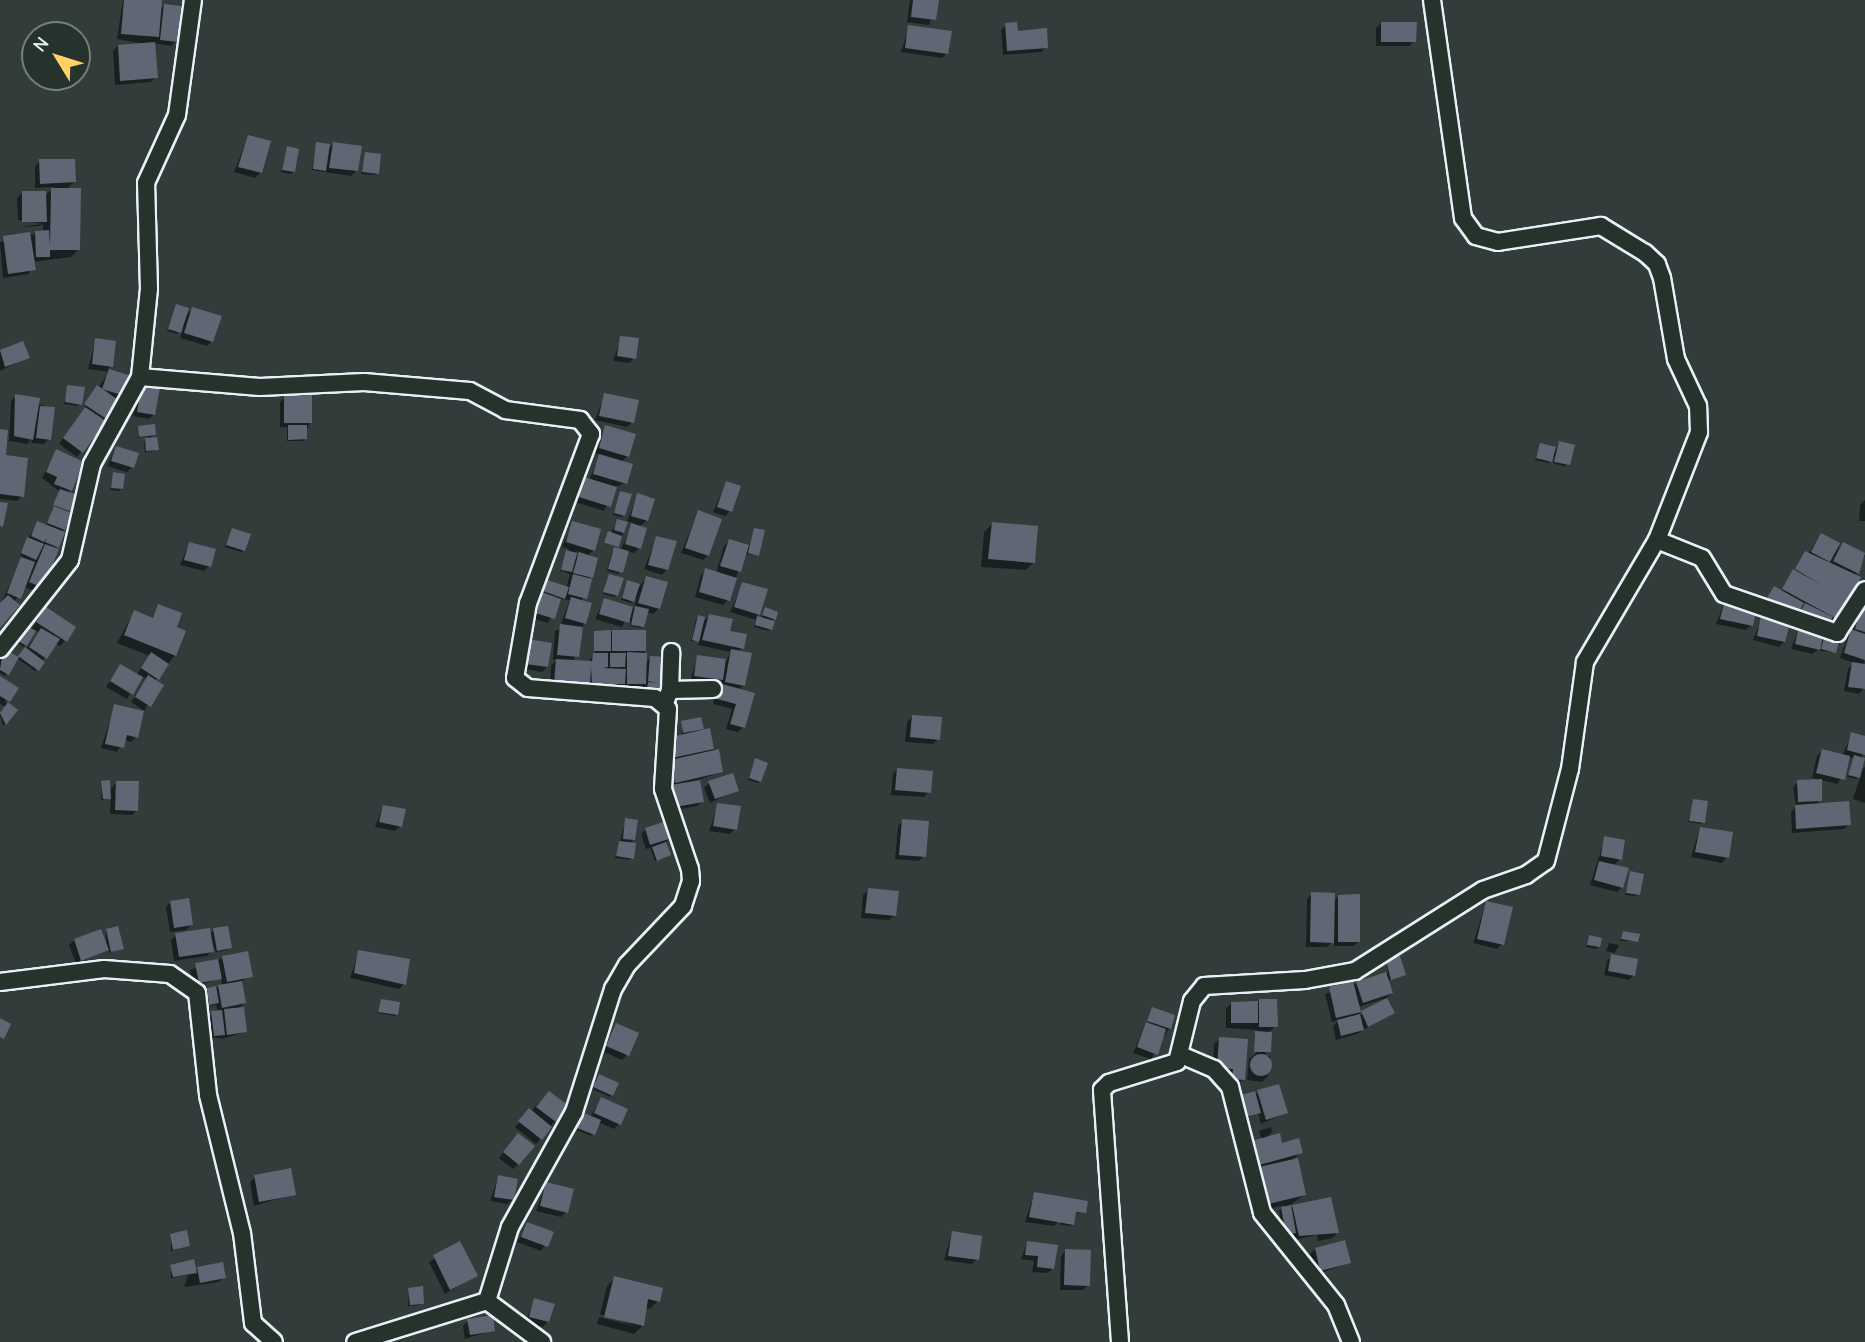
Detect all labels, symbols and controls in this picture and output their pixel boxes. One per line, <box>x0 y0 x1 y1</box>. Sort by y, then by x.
north arrow <box>21 21 91 91</box>
text: N <box>29 33 54 56</box>

